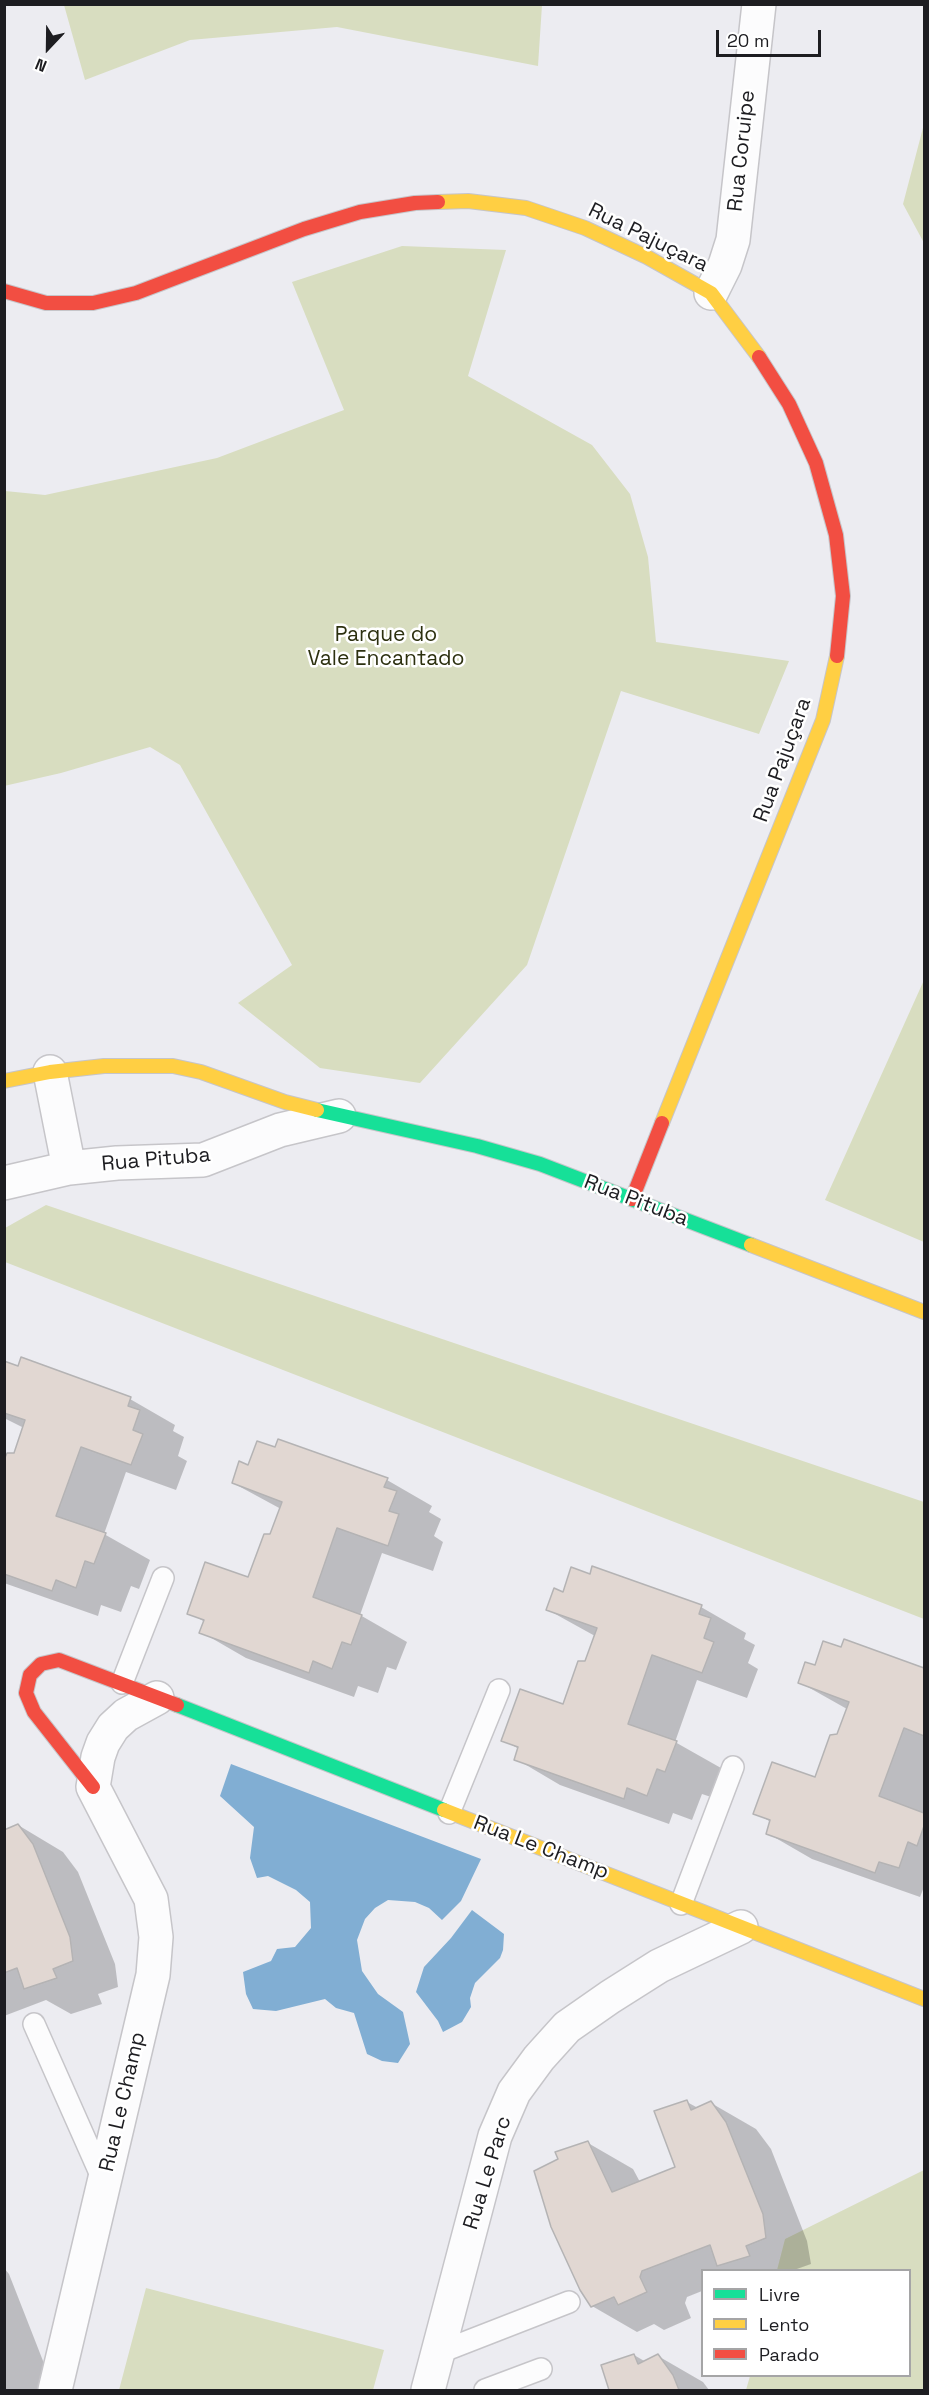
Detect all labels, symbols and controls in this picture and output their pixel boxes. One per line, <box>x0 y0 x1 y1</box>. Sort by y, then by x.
north arrow <box>18 18 78 78</box>
scale bar <box>719 18 824 56</box>
text: 20 m <box>727 29 770 52</box>
text: N <box>32 53 50 77</box>
street label: Rua Coruipe <box>723 89 761 213</box>
street label: Rua Pajuçara <box>584 198 712 278</box>
park label: Parque do Vale Encantado <box>307 622 465 672</box>
street label: Rua Pajuçara <box>749 694 817 826</box>
street label: Rua Pituba <box>100 1143 212 1177</box>
street label: Rua Pituba <box>580 1170 692 1232</box>
street label: Rua Le Champ <box>470 1811 612 1885</box>
street label: Rua Le Champ <box>95 2030 151 2174</box>
street label: Rua Le Parc <box>459 2113 517 2233</box>
legend <box>701 2269 911 2377</box>
text: Livre <box>759 2283 800 2306</box>
text: Lento <box>759 2313 809 2336</box>
text: Parado <box>759 2343 819 2366</box>

